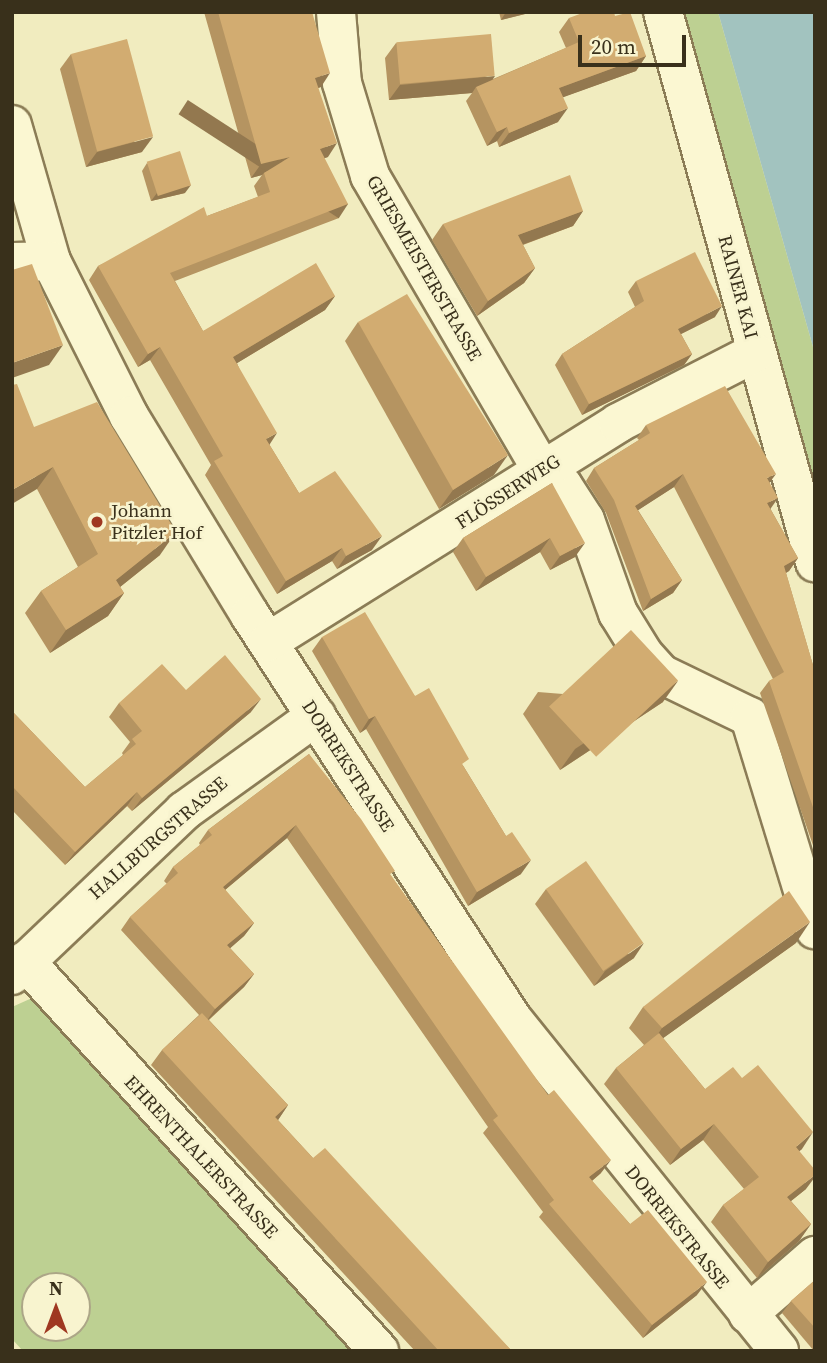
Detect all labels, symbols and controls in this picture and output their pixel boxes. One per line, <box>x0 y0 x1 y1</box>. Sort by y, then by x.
scale bar <box>582 21 690 65</box>
text: 20 m <box>591 32 636 61</box>
street label: GRIESMEISTERSTRASSE <box>362 171 486 365</box>
street label: RAINER KAI <box>713 233 763 341</box>
street label: FLÖSSERWEG <box>452 450 564 534</box>
place label: Johann Pitzler Hof <box>111 500 202 544</box>
marker: Johann Pitzler Hof <box>89 514 105 530</box>
street label: DORREKSTRASSE <box>297 696 399 836</box>
street label: HALLBURGSTRASSE <box>84 772 232 904</box>
street label: EHRENTHALERSTRASSE <box>119 1071 283 1243</box>
street label: DORREKSTRASSE <box>620 1161 734 1293</box>
north arrow <box>21 1272 91 1342</box>
text: N <box>49 1275 63 1301</box>

